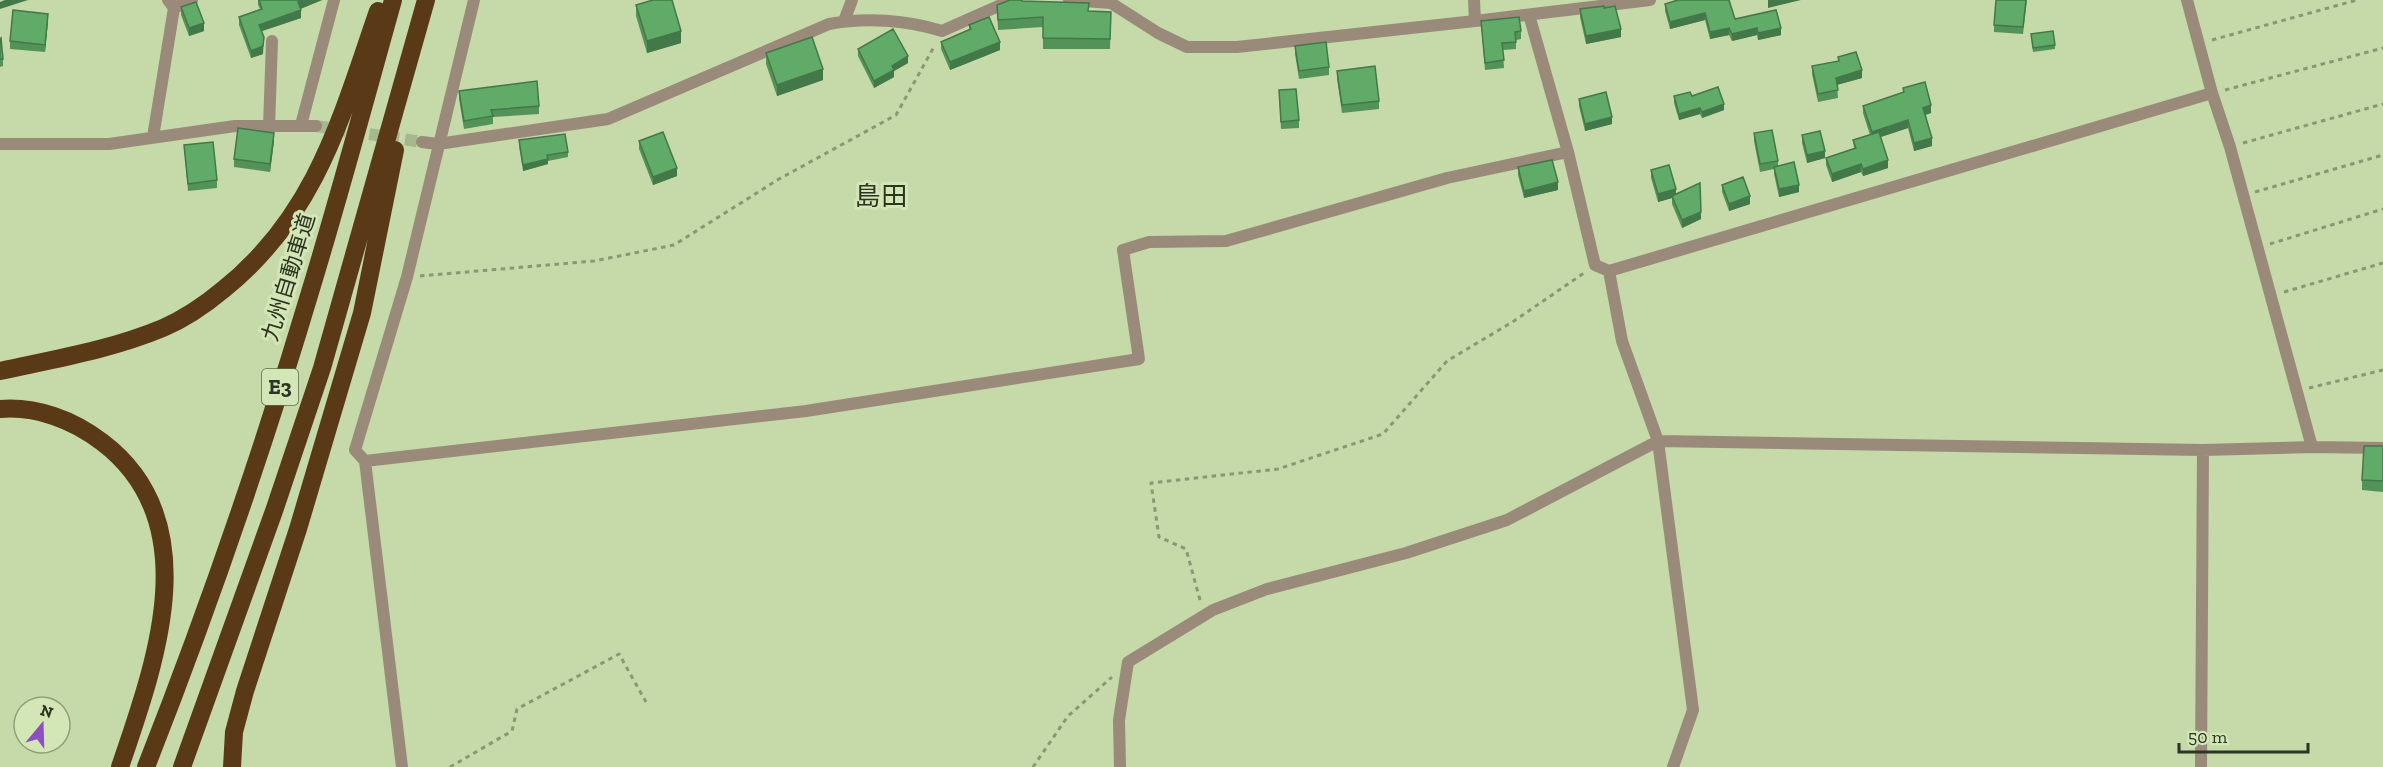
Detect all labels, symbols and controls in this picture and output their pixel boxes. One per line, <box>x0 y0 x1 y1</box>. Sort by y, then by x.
district label: 島田 <box>855 180 907 212</box>
street label: 九州自動車道 <box>256 210 321 344</box>
road number: E3 <box>262 369 298 405</box>
north arrow <box>12 695 72 755</box>
text: N <box>38 700 56 722</box>
scale bar <box>2179 716 2308 754</box>
text: 50 m <box>2188 726 2228 748</box>

